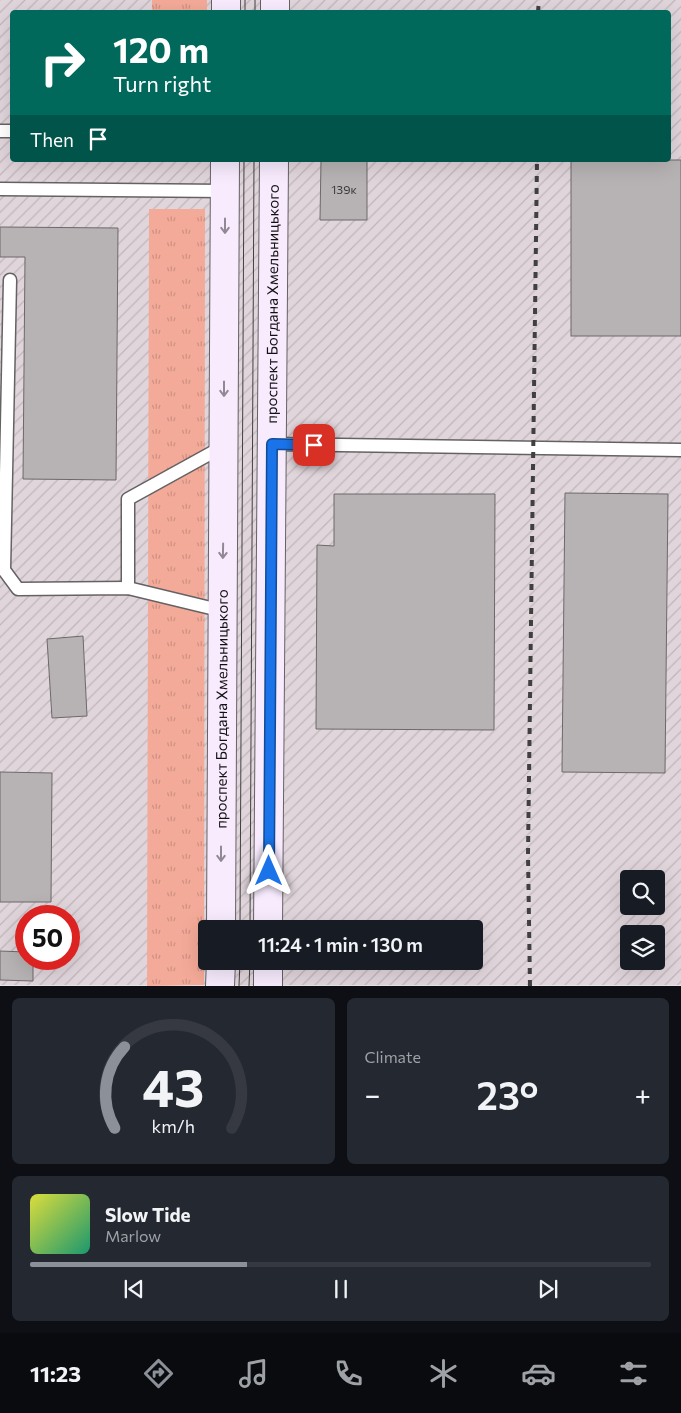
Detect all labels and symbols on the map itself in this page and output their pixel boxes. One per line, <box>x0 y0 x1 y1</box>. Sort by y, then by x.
house number: 139к <box>331 182 357 196</box>
street label: проспект Богдана Хмельницького <box>262 184 282 424</box>
one-way arrow <box>220 218 230 234</box>
one-way arrow <box>219 380 229 396</box>
pin <box>293 424 335 466</box>
one-way arrow <box>218 542 228 559</box>
street label: проспект Богдана Хмельницького <box>212 589 231 829</box>
position arrow <box>242 844 294 896</box>
one-way arrow <box>216 845 226 861</box>
speed limit sign: 50 <box>15 905 80 970</box>

